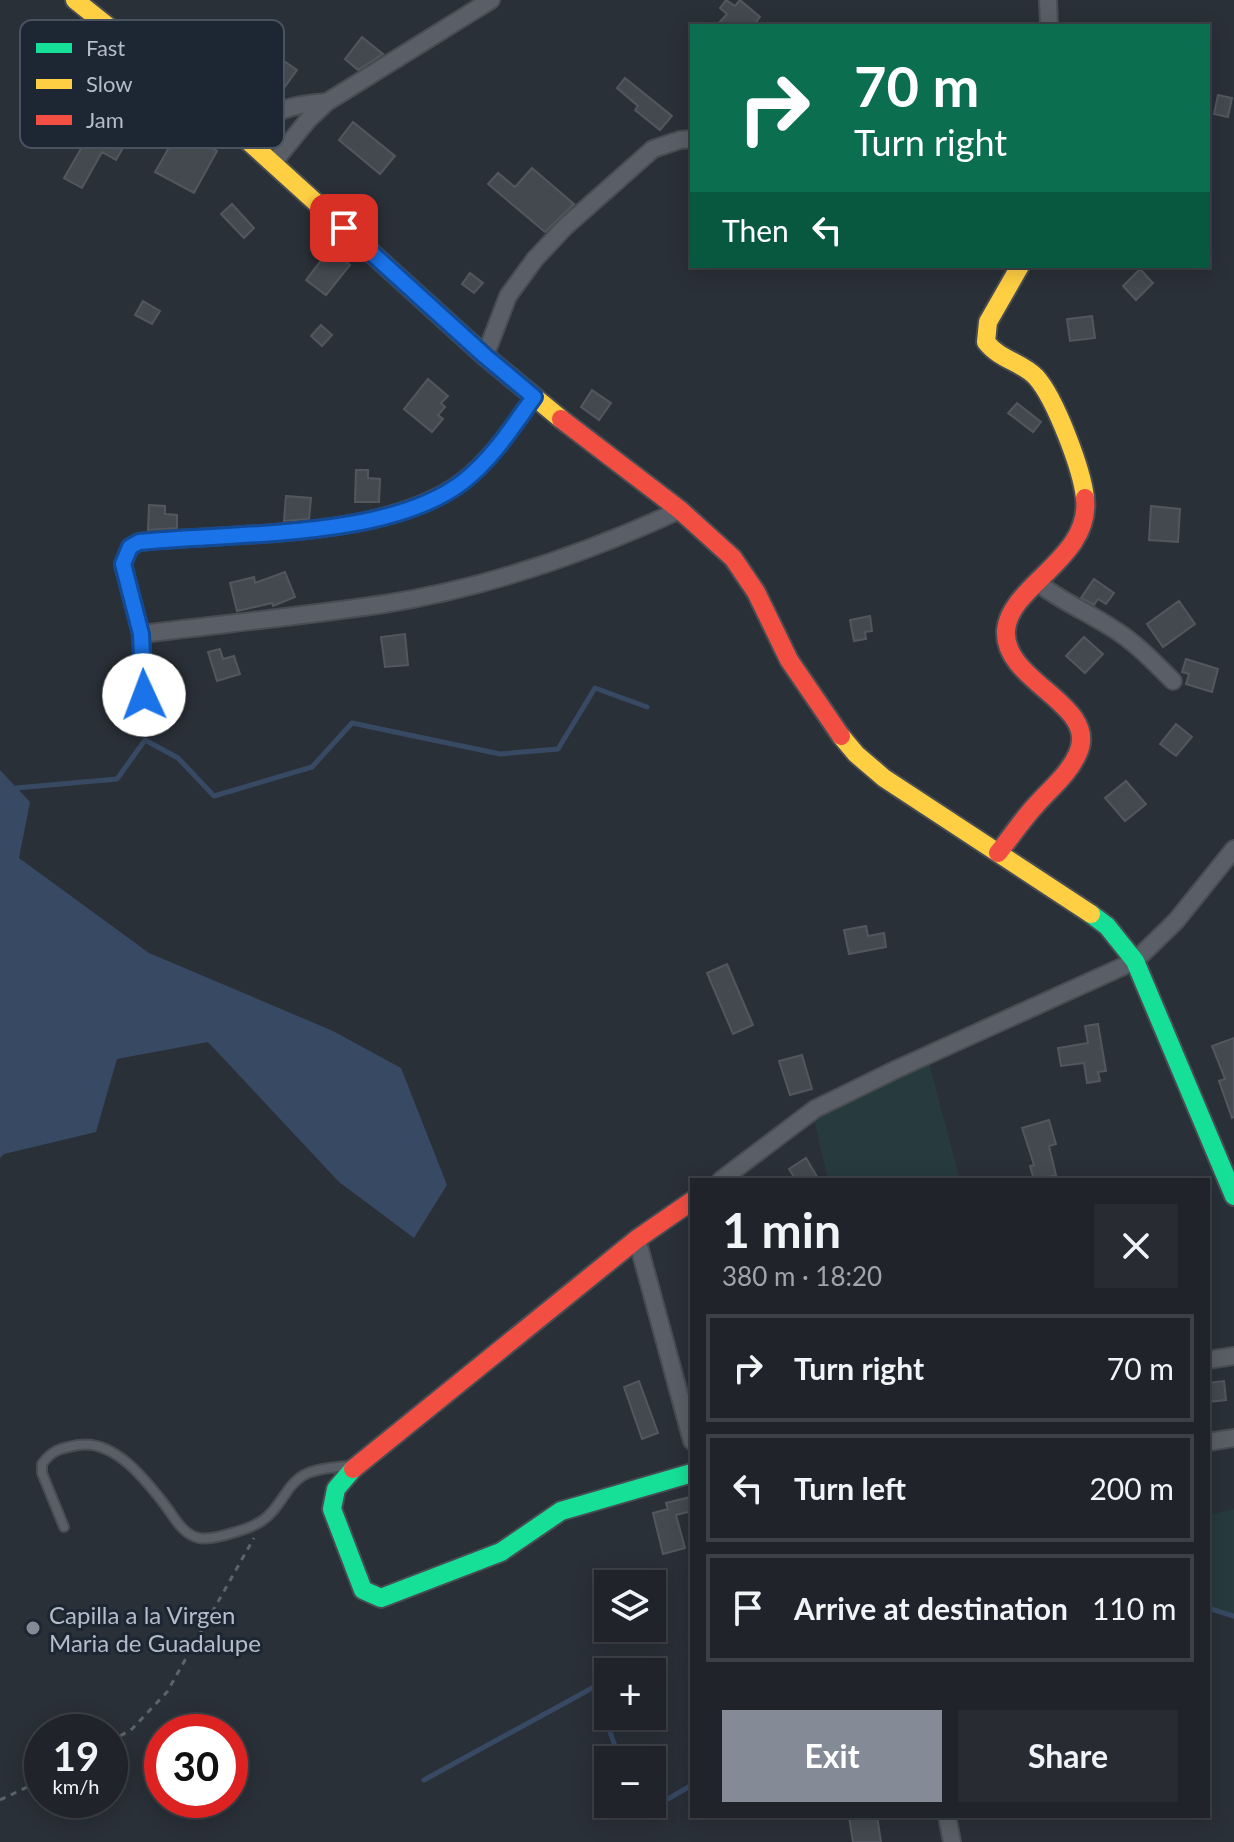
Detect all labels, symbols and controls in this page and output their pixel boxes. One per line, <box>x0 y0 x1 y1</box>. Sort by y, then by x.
legend <box>20 20 284 148</box>
text: Fast <box>86 34 125 61</box>
text: 70 m <box>854 52 979 119</box>
icon: right <box>722 56 826 160</box>
text: Slow <box>86 70 133 97</box>
text: Jam <box>86 106 124 133</box>
text: Turn right <box>854 120 1007 164</box>
pin <box>310 194 378 262</box>
icon: arrive <box>322 206 366 250</box>
icon: left <box>805 208 849 252</box>
text: Then <box>722 212 789 248</box>
position arrow <box>102 653 186 737</box>
text: 1 min <box>722 1201 841 1258</box>
button: close <box>1094 1204 1178 1288</box>
text: 380 m · 18:20 <box>722 1260 882 1292</box>
icon: right <box>726 1346 770 1390</box>
text: Turn right <box>794 1350 924 1386</box>
text: 70 m <box>1107 1350 1174 1386</box>
icon: left <box>726 1466 770 1510</box>
text: Turn left <box>794 1470 906 1506</box>
text: 200 m <box>1089 1470 1174 1506</box>
map controls <box>594 1570 666 1818</box>
button: layers <box>594 1570 666 1642</box>
icon: arrive <box>726 1586 770 1630</box>
text: Arrive at destination <box>794 1590 1068 1626</box>
text: 110 m <box>1092 1590 1176 1626</box>
place label: Capilla a la Virgen Maria de Guadalupe <box>49 1600 261 1657</box>
marker: Capilla a la Virgen Maria de Guadalupe <box>24 1619 42 1637</box>
button: + <box>594 1658 666 1730</box>
button: Exit <box>722 1710 942 1802</box>
button: Share <box>958 1710 1178 1802</box>
speed limit sign: 30 <box>144 1714 248 1818</box>
text: 19 <box>53 1732 99 1780</box>
button: − <box>594 1746 666 1818</box>
text: km/h <box>53 1774 99 1798</box>

